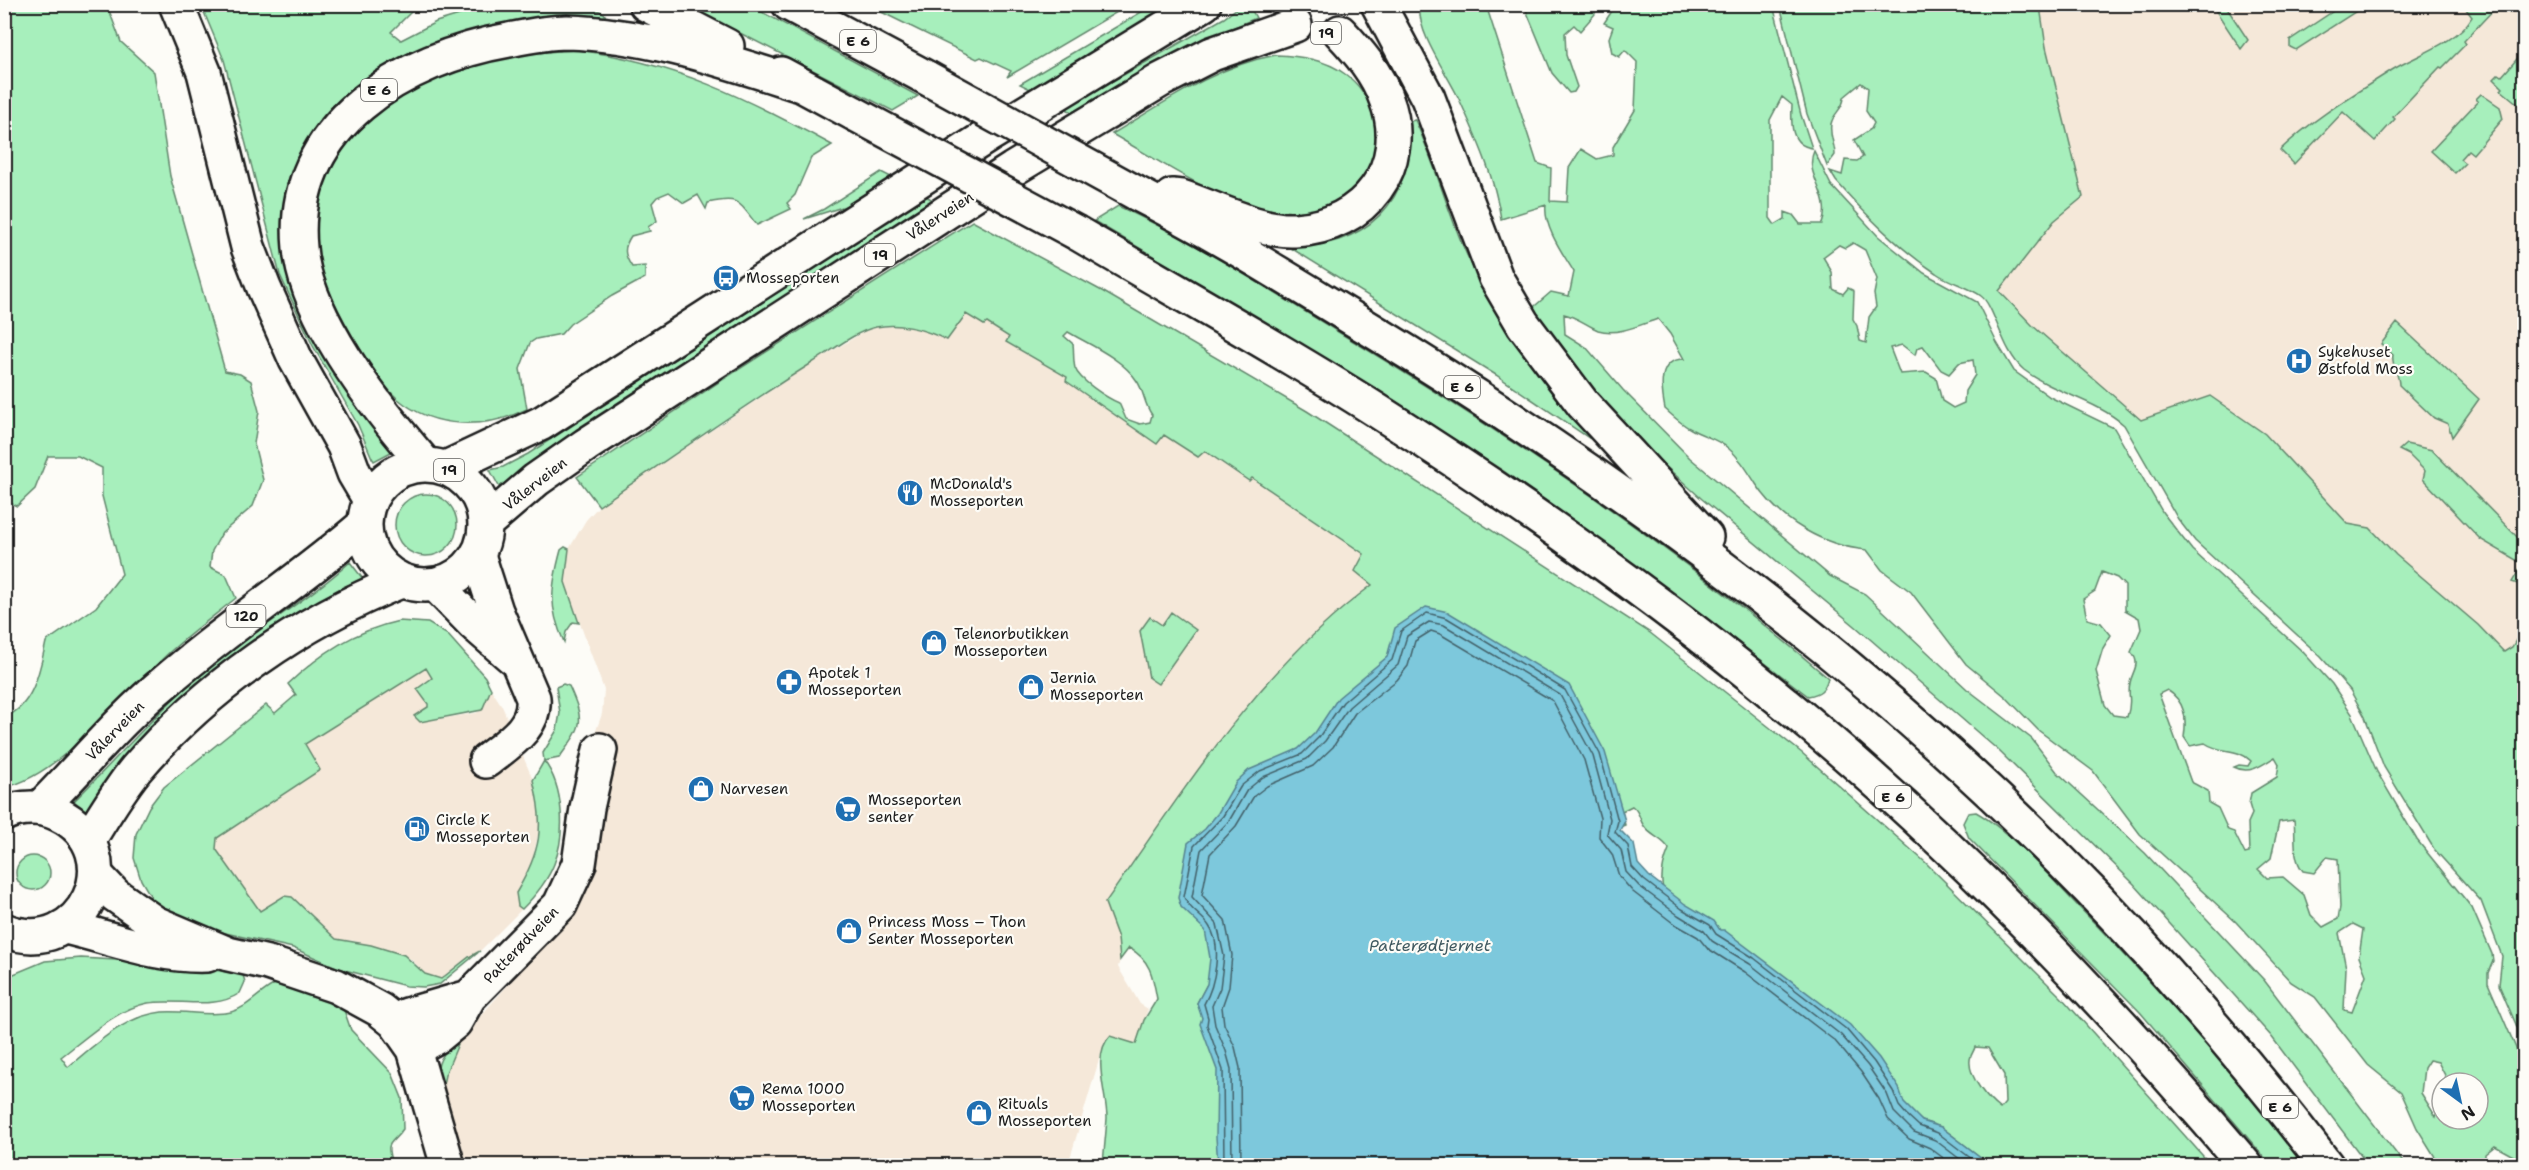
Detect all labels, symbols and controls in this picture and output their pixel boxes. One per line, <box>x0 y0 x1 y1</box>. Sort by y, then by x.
road number: 19 <box>1311 22 1341 44</box>
road number: E 6 <box>840 30 876 52</box>
road number: E 6 <box>361 79 397 101</box>
street label: Vålerveien <box>903 187 977 245</box>
road number: 19 <box>865 244 895 266</box>
bus stop icon: Mosseporten <box>711 263 741 293</box>
place label: Mosseporten <box>746 268 840 288</box>
place label: Sykehuset Østfold Moss <box>2318 342 2413 379</box>
hospital icon: Sykehuset Østfold Moss <box>2284 346 2314 376</box>
road number: E 6 <box>1444 376 1480 398</box>
street label: Vålerveien <box>499 453 571 515</box>
road number: 19 <box>434 459 464 481</box>
place label: McDonald's Mosseporten <box>930 474 1024 511</box>
restaurant icon: McDonald's Mosseporten <box>895 478 925 508</box>
road number: 120 <box>226 605 266 627</box>
place label: Telenorbutikken Mosseporten <box>954 624 1069 661</box>
shop icon: Telenorbutikken Mosseporten <box>919 628 949 658</box>
place label: Apotek 1 Mosseporten <box>808 663 902 700</box>
pharmacy icon: Apotek 1 Mosseporten <box>774 667 804 697</box>
place label: Jernia Mosseporten <box>1050 668 1144 705</box>
shop icon: Jernia Mosseporten <box>1016 672 1046 702</box>
street label: Vålerveien <box>81 697 149 765</box>
shop icon: Narvesen <box>686 774 716 804</box>
place label: Narvesen <box>720 779 788 799</box>
road number: E 6 <box>1875 786 1911 808</box>
place label: Mosseporten senter <box>868 790 962 827</box>
supermarket icon: Mosseporten senter <box>833 794 863 824</box>
place label: Circle K Mosseporten <box>436 810 530 847</box>
fuel station icon: Circle K Mosseporten <box>402 814 432 844</box>
street label: Patterødveien <box>479 902 563 988</box>
place label: Princess Moss – Thon Senter Mosseporten <box>868 912 1026 949</box>
shop icon: Princess Moss – Thon Senter Mosseporten <box>834 916 864 946</box>
water label: Patterødtjernet <box>1369 935 1491 956</box>
north arrow <box>2430 1071 2490 1131</box>
place label: Rema 1000 Mosseporten <box>762 1079 856 1116</box>
supermarket icon: Rema 1000 Mosseporten <box>727 1083 757 1113</box>
place label: Rituals Mosseporten <box>998 1094 1092 1131</box>
road number: E 6 <box>2262 1096 2298 1118</box>
shop icon: Rituals Mosseporten <box>964 1098 994 1128</box>
text: N <box>2457 1101 2479 1125</box>

